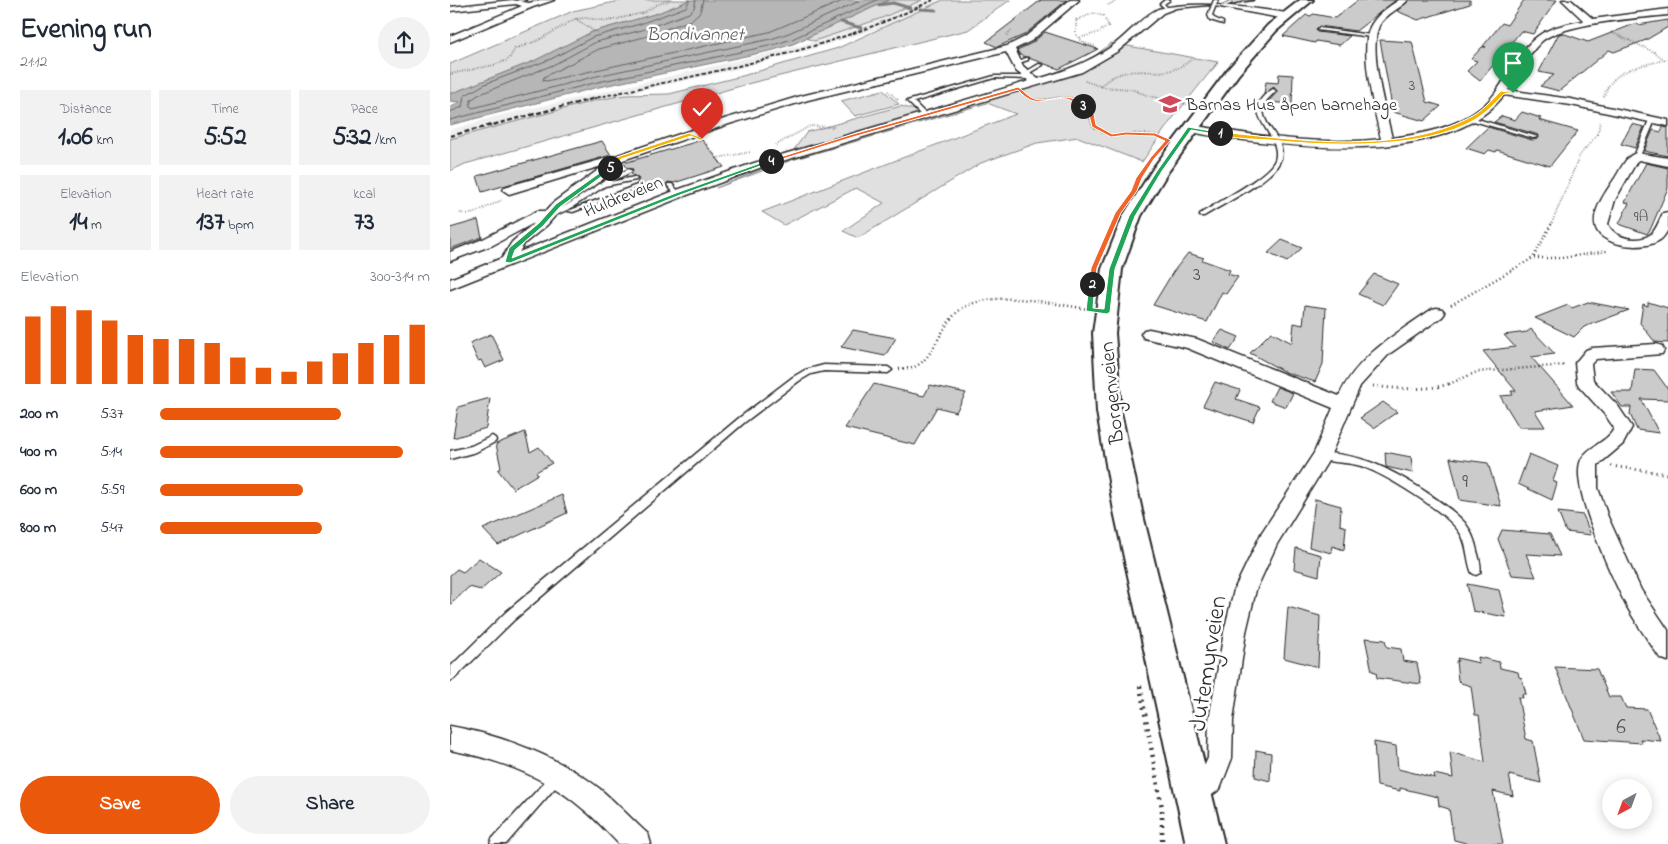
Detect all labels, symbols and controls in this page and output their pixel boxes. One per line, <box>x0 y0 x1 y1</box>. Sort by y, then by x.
text: Evening run <box>20 10 152 51</box>
button: share <box>378 17 430 69</box>
water label: Bondivannet <box>646 22 745 49</box>
pin <box>1492 42 1534 93</box>
icon: arrive <box>1499 49 1527 77</box>
text: 21:12 <box>20 50 47 74</box>
house number: 3 <box>1409 74 1415 98</box>
pin <box>681 88 723 139</box>
school or university icon: Barnas Hus åpen barnehage <box>1157 91 1183 117</box>
place label: Barnas Hus åpen barnehage <box>1185 93 1398 120</box>
pin: 3 <box>1070 94 1096 118</box>
icon: check <box>688 95 716 123</box>
text: 3 <box>1081 96 1086 117</box>
text: Distance <box>60 99 111 120</box>
text: Time <box>211 99 239 120</box>
text: Pace <box>351 99 378 120</box>
text: 1.06 <box>58 120 93 156</box>
text: 5:52 <box>203 120 247 156</box>
text: 5:32 <box>332 120 371 156</box>
pin: 1 <box>1208 120 1232 146</box>
text: 1 <box>1218 123 1223 144</box>
text: km <box>93 130 113 151</box>
text: /km <box>371 130 396 151</box>
pin: 4 <box>758 148 784 174</box>
text: 4 <box>769 151 774 172</box>
pin: 5 <box>598 156 622 180</box>
text: 5 <box>606 158 615 179</box>
street label: Huldreveien <box>580 170 667 225</box>
text: Elevation <box>60 184 111 205</box>
text: Heart rate <box>196 184 254 205</box>
text: kcal <box>353 184 375 205</box>
text: 14 <box>69 205 88 241</box>
text: 137 <box>196 205 225 241</box>
text: 73 <box>354 205 375 241</box>
house number: 9A <box>1634 205 1648 229</box>
text: m <box>88 215 102 236</box>
text: bpm <box>225 215 254 236</box>
house number: 3 <box>1193 262 1201 289</box>
text: Elevation <box>20 265 79 289</box>
text: 300–314 m <box>370 265 430 289</box>
pin: 2 <box>1080 272 1104 296</box>
text: 2 <box>1089 274 1096 295</box>
street label: Borgenveien <box>1093 340 1135 446</box>
text: 200 m <box>20 402 58 426</box>
text: 5:37 <box>100 402 124 426</box>
text: 400 m <box>20 440 57 464</box>
text: 5:14 <box>100 440 122 464</box>
house number: 9 <box>1462 469 1468 496</box>
text: 600 m <box>20 478 57 502</box>
text: 5:59 <box>100 478 124 502</box>
text: 800 m <box>20 516 56 540</box>
text: 5:47 <box>100 516 124 540</box>
street label: Jutemyrveien <box>1180 593 1238 734</box>
house number: 6 <box>1616 712 1626 744</box>
button: Save <box>20 776 220 834</box>
button: Share <box>230 776 430 834</box>
north arrow <box>1602 779 1652 829</box>
map controls <box>1602 779 1652 829</box>

